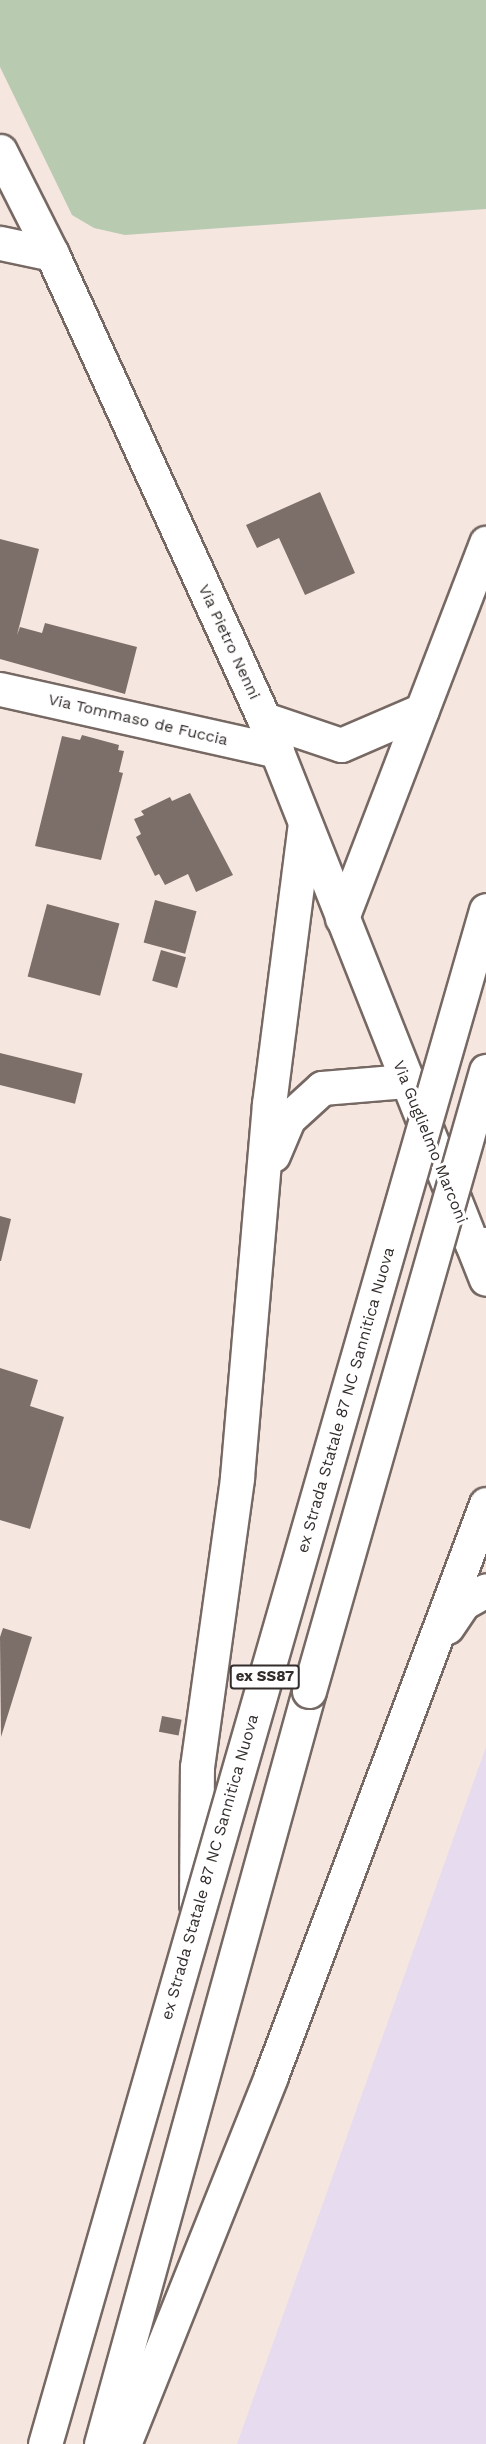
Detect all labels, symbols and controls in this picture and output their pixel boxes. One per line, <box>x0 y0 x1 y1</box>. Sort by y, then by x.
street label: Via Pietro Nenni <box>194 581 264 703</box>
street label: Via Tommaso de Fuccia <box>46 690 230 750</box>
street label: Via Guglielmo Marconi <box>388 1058 472 1226</box>
street label: ex Strada Statale 87 NC Sannitica Nuova <box>293 1244 399 1556</box>
road number: ex SS87 <box>229 1665 301 1689</box>
street label: ex Strada Statale 87 NC Sannitica Nuova <box>157 1711 263 2023</box>

